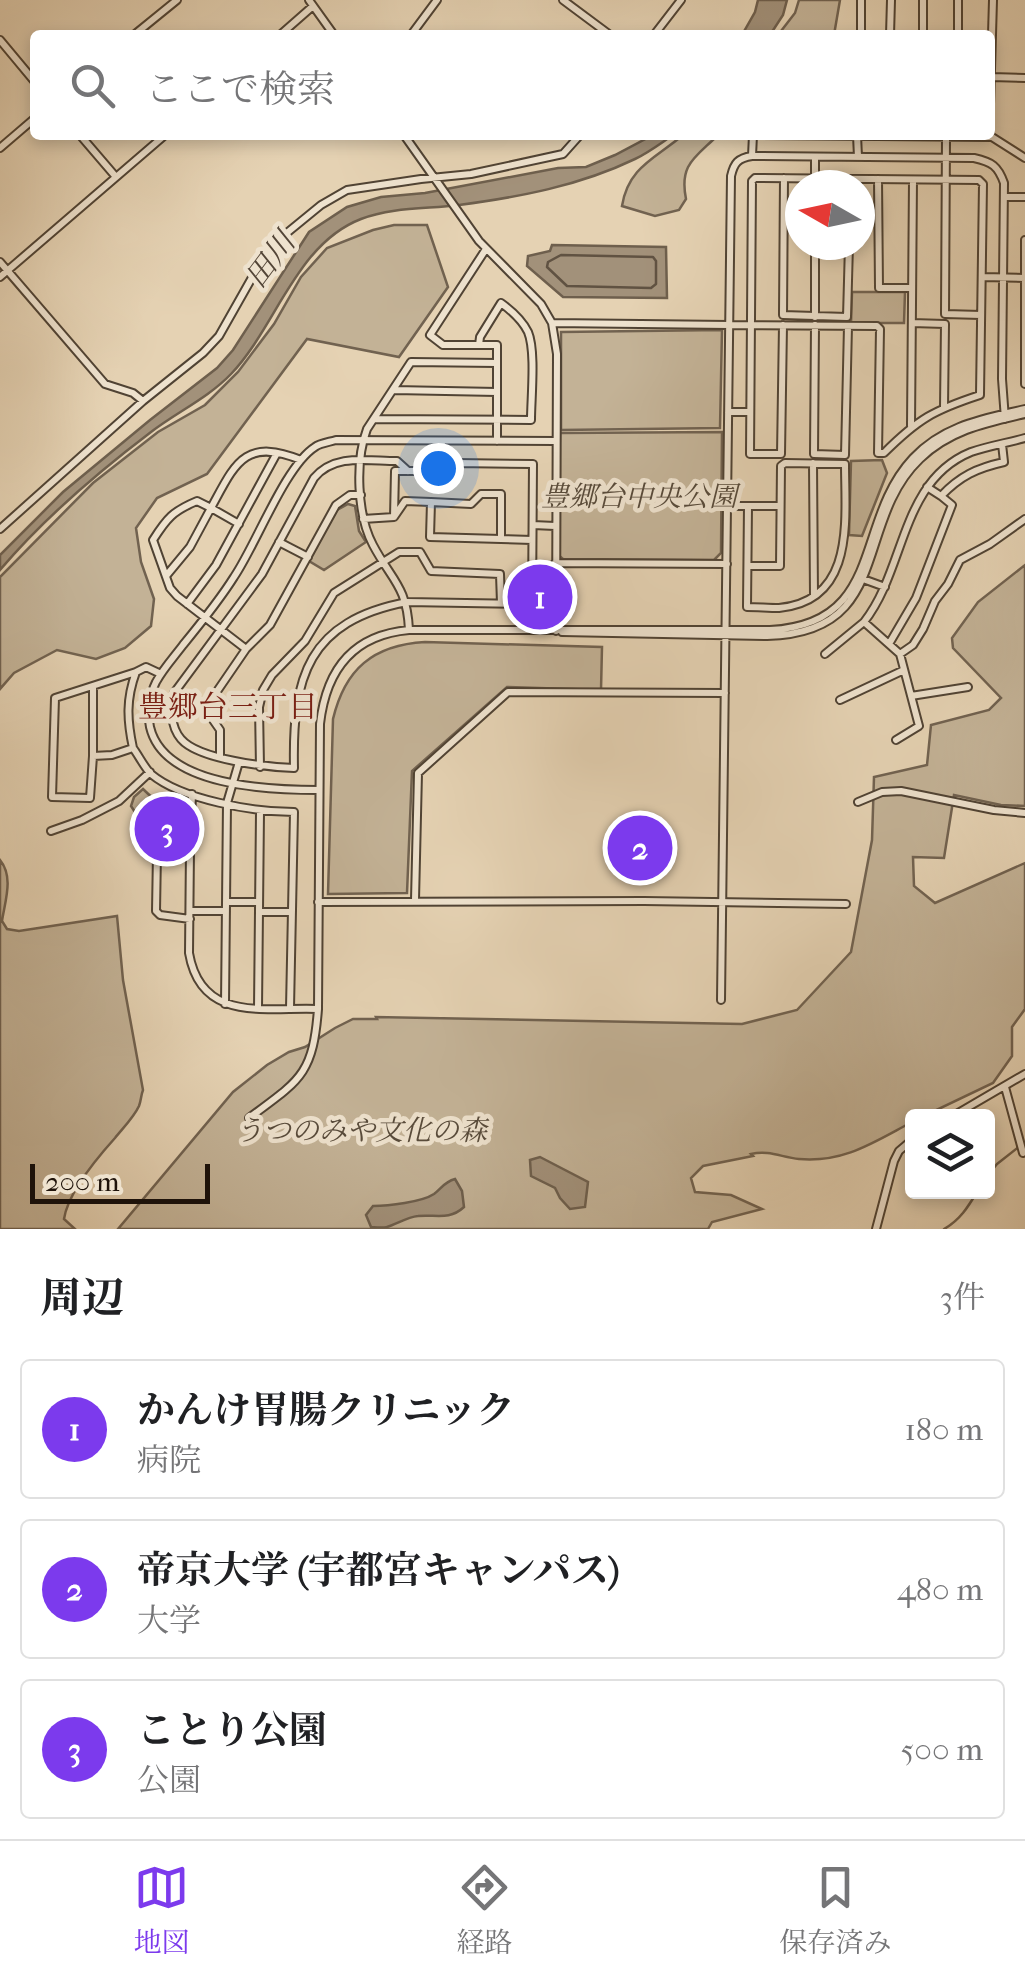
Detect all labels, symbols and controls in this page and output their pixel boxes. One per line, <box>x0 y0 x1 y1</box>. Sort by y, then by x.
search box <box>30 30 995 140</box>
icon: search <box>65 58 120 113</box>
text: ここで検索 <box>145 67 335 112</box>
north arrow <box>785 170 875 260</box>
water label: 田川 <box>238 223 304 295</box>
your location <box>413 443 464 494</box>
park label: 豊郷台中央公園 <box>541 480 741 513</box>
pin: 1 <box>508 560 572 634</box>
district label: 豊郷台三丁目 <box>138 690 318 725</box>
pin: 3 <box>134 792 200 866</box>
pin: 2 <box>608 810 672 886</box>
map controls <box>905 1109 995 1199</box>
button: layers <box>905 1109 995 1199</box>
park label: うつのみや文化の森 <box>235 1114 490 1147</box>
scale bar <box>30 1159 210 1204</box>
text: 200 m <box>45 1165 120 1198</box>
text: 周辺 <box>40 1274 124 1323</box>
text: 3件 <box>940 1279 985 1316</box>
text: かんけ胃腸クリニック <box>137 1388 515 1433</box>
text: 1 <box>69 1411 80 1448</box>
text: 180 m <box>904 1411 983 1448</box>
text: 病院 <box>137 1442 201 1479</box>
text: 帝京大学 (宇都宮キャンパス) <box>137 1548 620 1593</box>
text: 2 <box>66 1571 83 1608</box>
text: 480 m <box>897 1571 983 1608</box>
text: 大学 <box>137 1602 201 1639</box>
text: ことり公園 <box>137 1708 327 1753</box>
text: 3 <box>68 1731 81 1768</box>
text: 500 m <box>901 1731 983 1768</box>
text: 公園 <box>137 1762 201 1799</box>
tab: 地図 <box>133 1860 190 1960</box>
tab: 経路 <box>456 1860 513 1960</box>
tab: 保存済み <box>779 1860 892 1960</box>

